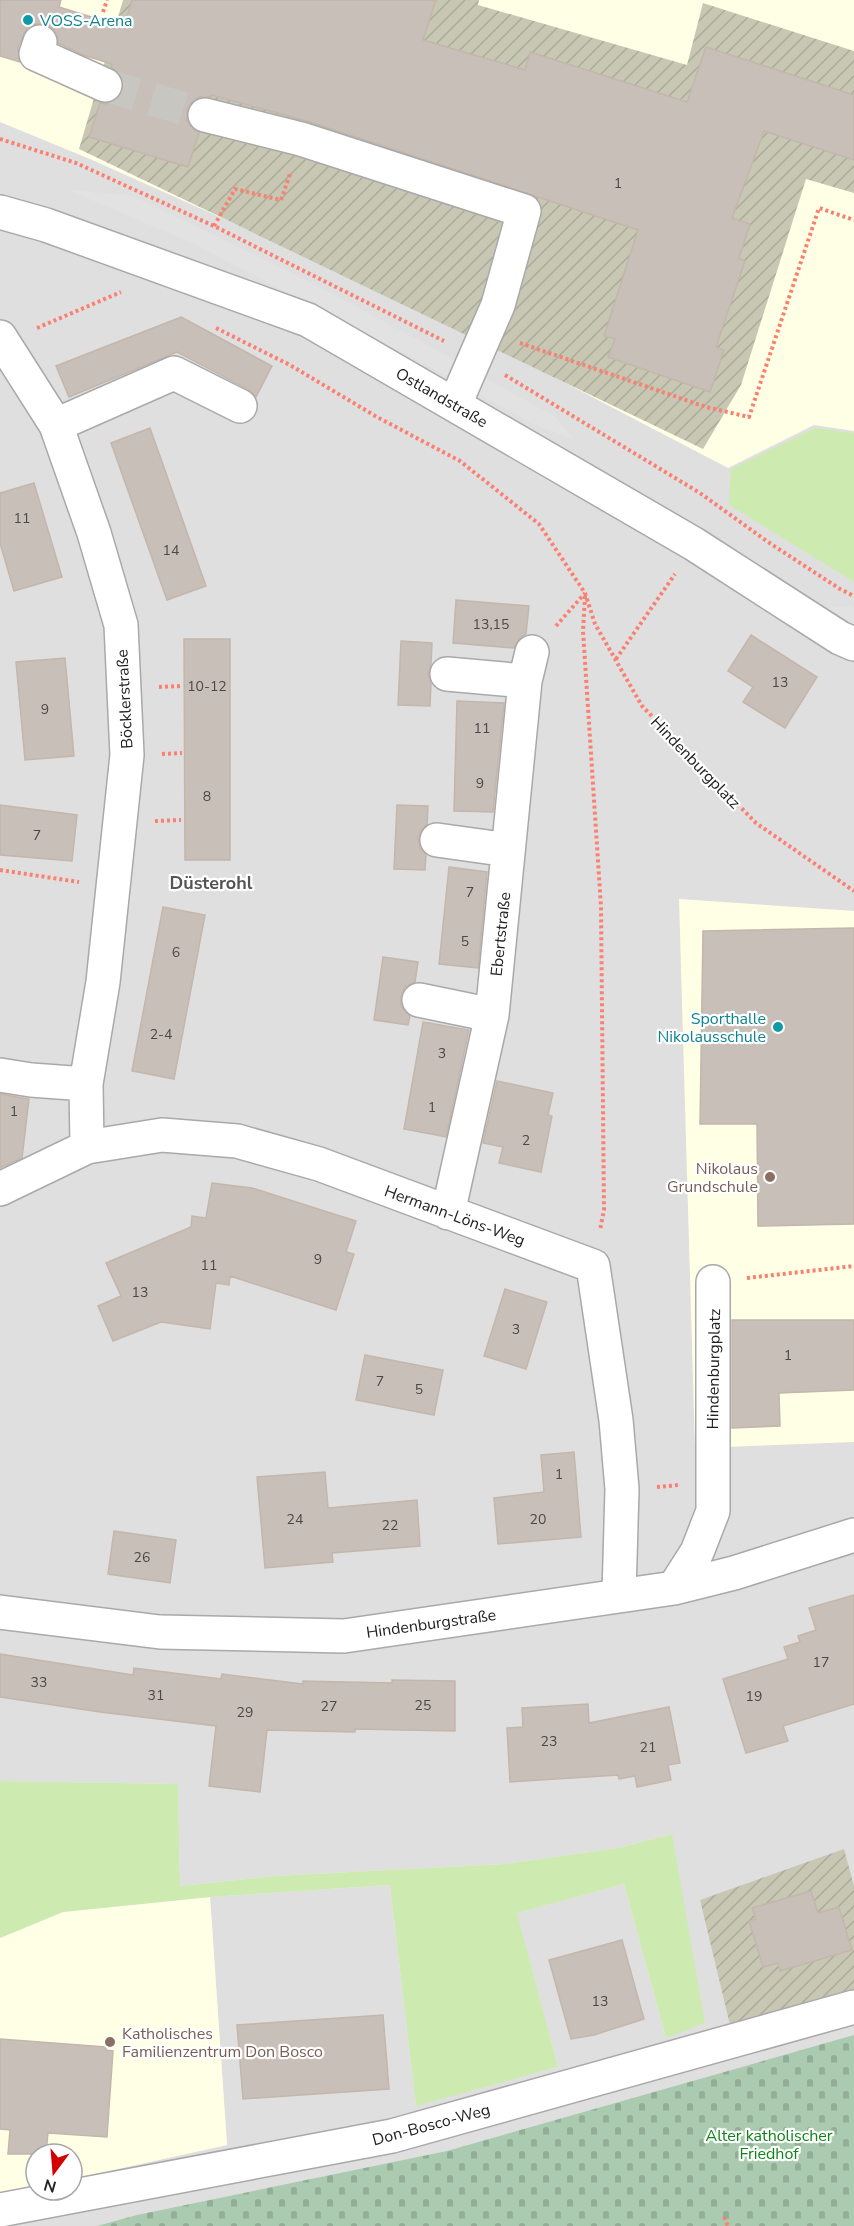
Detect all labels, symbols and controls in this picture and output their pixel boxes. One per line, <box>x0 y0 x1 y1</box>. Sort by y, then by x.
place label: VOSS-Arena <box>39 10 133 32</box>
marker: VOSS-Arena <box>21 13 35 27</box>
house number: 1 <box>614 174 622 193</box>
street label: Ostlandstraße <box>391 363 492 433</box>
house number: 11 <box>14 509 30 528</box>
house number: 14 <box>163 541 179 560</box>
house number: 13,15 <box>473 615 509 634</box>
street label: Böcklerstraße <box>111 649 139 749</box>
house number: 13 <box>772 673 788 692</box>
house number: 10-12 <box>187 677 227 696</box>
house number: 9 <box>41 700 49 719</box>
street label: Hindenburgplatz <box>645 712 745 814</box>
house number: 11 <box>474 719 490 738</box>
house number: 9 <box>476 774 484 793</box>
house number: 8 <box>203 787 211 806</box>
house number: 7 <box>33 826 41 845</box>
district label: Düsterohl <box>170 871 253 895</box>
house number: 7 <box>466 883 474 902</box>
street label: Ebertstraße <box>486 891 516 977</box>
house number: 5 <box>461 932 469 951</box>
house number: 6 <box>172 943 180 962</box>
place label: Sporthalle Nikolausschule <box>658 1008 766 1048</box>
marker: Sporthalle Nikolausschule <box>771 1020 785 1034</box>
house number: 2-4 <box>150 1025 172 1044</box>
house number: 3 <box>438 1044 446 1063</box>
house number: 1 <box>428 1098 436 1117</box>
house number: 1 <box>10 1102 18 1121</box>
house number: 2 <box>522 1131 530 1150</box>
place label: Nikolaus Grundschule <box>667 1158 758 1198</box>
marker: Nikolaus Grundschule <box>763 1170 777 1184</box>
street label: Hermann-Löns-Weg <box>381 1180 528 1252</box>
house number: 9 <box>314 1250 322 1269</box>
house number: 11 <box>201 1256 217 1275</box>
house number: 13 <box>132 1283 148 1302</box>
street label: Hindenburgplatz <box>702 1308 726 1430</box>
house number: 3 <box>512 1320 520 1339</box>
house number: 1 <box>784 1346 792 1365</box>
house number: 7 <box>376 1372 384 1391</box>
house number: 5 <box>415 1380 423 1399</box>
house number: 1 <box>555 1465 563 1484</box>
house number: 24 <box>287 1510 303 1529</box>
house number: 20 <box>530 1510 546 1529</box>
house number: 22 <box>382 1516 398 1535</box>
house number: 26 <box>134 1548 150 1567</box>
street label: Hindenburgstraße <box>365 1604 497 1644</box>
house number: 17 <box>813 1653 829 1672</box>
house number: 33 <box>31 1673 47 1692</box>
house number: 31 <box>148 1686 164 1705</box>
house number: 19 <box>746 1687 762 1706</box>
house number: 25 <box>415 1696 431 1715</box>
house number: 27 <box>321 1697 337 1716</box>
house number: 29 <box>237 1703 253 1722</box>
house number: 23 <box>541 1732 557 1751</box>
house number: 21 <box>640 1738 656 1757</box>
house number: 13 <box>592 1992 608 2011</box>
place label: Katholisches Familienzentrum Don Bosco <box>122 2023 323 2063</box>
marker: Katholisches Familienzentrum Don Bosco <box>103 2035 117 2049</box>
street label: Don-Bosco-Weg <box>370 2099 493 2151</box>
park label: Alter katholischer Friedhof <box>706 2125 833 2165</box>
north arrow <box>24 2142 84 2202</box>
text: N <box>41 2173 59 2198</box>

